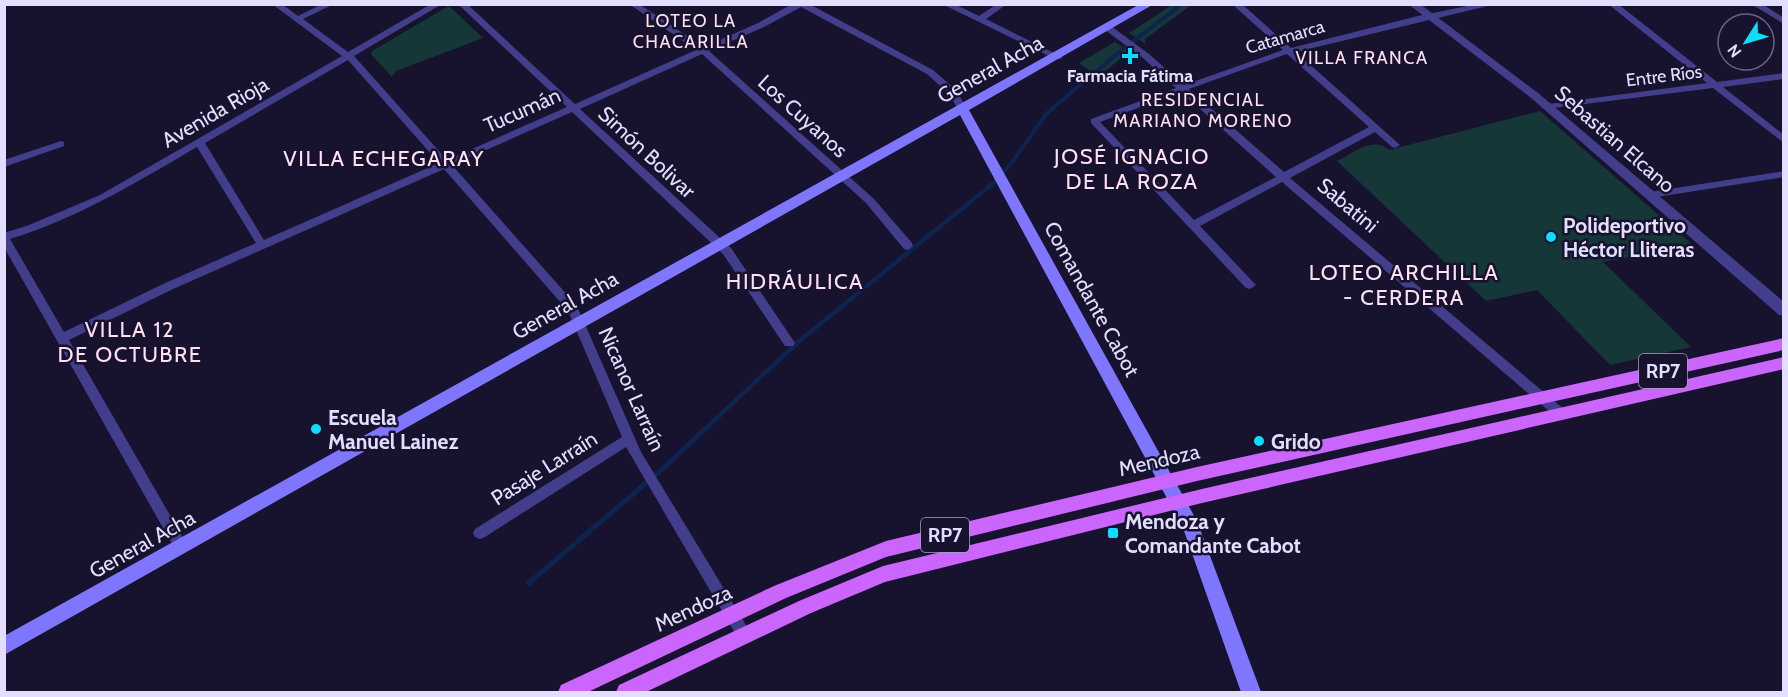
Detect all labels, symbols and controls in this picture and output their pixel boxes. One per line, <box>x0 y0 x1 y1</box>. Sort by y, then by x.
district label: LOTEO LA CHACARILLA <box>633 10 749 53</box>
north arrow <box>1716 12 1776 72</box>
street label: Catamarca <box>1243 15 1327 59</box>
street label: General Acha <box>933 30 1047 108</box>
text: N <box>1723 40 1745 61</box>
district label: VILLA FRANCA <box>1296 47 1428 69</box>
marker: Farmacia Fátima <box>1123 49 1137 63</box>
street label: Entre Ríos <box>1625 60 1703 92</box>
place label: Farmacia Fátima <box>1067 65 1193 87</box>
street label: Los Cuyanos <box>753 69 853 163</box>
street label: Avenida Rioja <box>157 71 273 153</box>
street label: Sebastian Elcano <box>1550 80 1680 198</box>
street label: Tucumán <box>480 82 564 138</box>
district label: RESIDENCIAL MARIANO MORENO <box>1113 89 1293 132</box>
street label: Simón Bolivar <box>593 101 701 203</box>
district label: JOSÉ IGNACIO DE LA ROZA <box>1053 143 1210 195</box>
district label: VILLA ECHEGARAY <box>283 145 485 172</box>
street label: Sabatini <box>1313 172 1383 238</box>
place label: Polideportivo Héctor Lliteras <box>1563 213 1695 262</box>
street label: Comandante Cabot <box>1039 217 1145 381</box>
marker: Polideportivo Héctor Lliteras <box>1544 230 1558 244</box>
district label: LOTEO ARCHILLA - CERDERA <box>1309 259 1499 311</box>
street label: General Acha <box>508 266 622 344</box>
district label: HIDRÁULICA <box>726 268 864 295</box>
district label: VILLA 12 DE OCTUBRE <box>58 316 202 368</box>
street label: Nicanor Larraín <box>593 323 671 455</box>
road number: RP7 <box>1639 354 1687 388</box>
place label: Escuela Manuel Lainez <box>328 405 458 454</box>
marker: Escuela Manuel Lainez <box>309 422 323 436</box>
street label: Pasaje Larraín <box>486 425 602 511</box>
place label: Grido <box>1271 429 1321 454</box>
marker: Grido <box>1252 434 1266 448</box>
street label: Mendoza <box>1116 439 1202 481</box>
street label: General Acha <box>85 505 199 583</box>
place label: Mendoza y Comandante Cabot <box>1125 509 1301 558</box>
road number: RP7 <box>921 518 969 552</box>
marker: Mendoza y Comandante Cabot <box>1106 526 1120 540</box>
street label: Mendoza <box>650 579 736 637</box>

